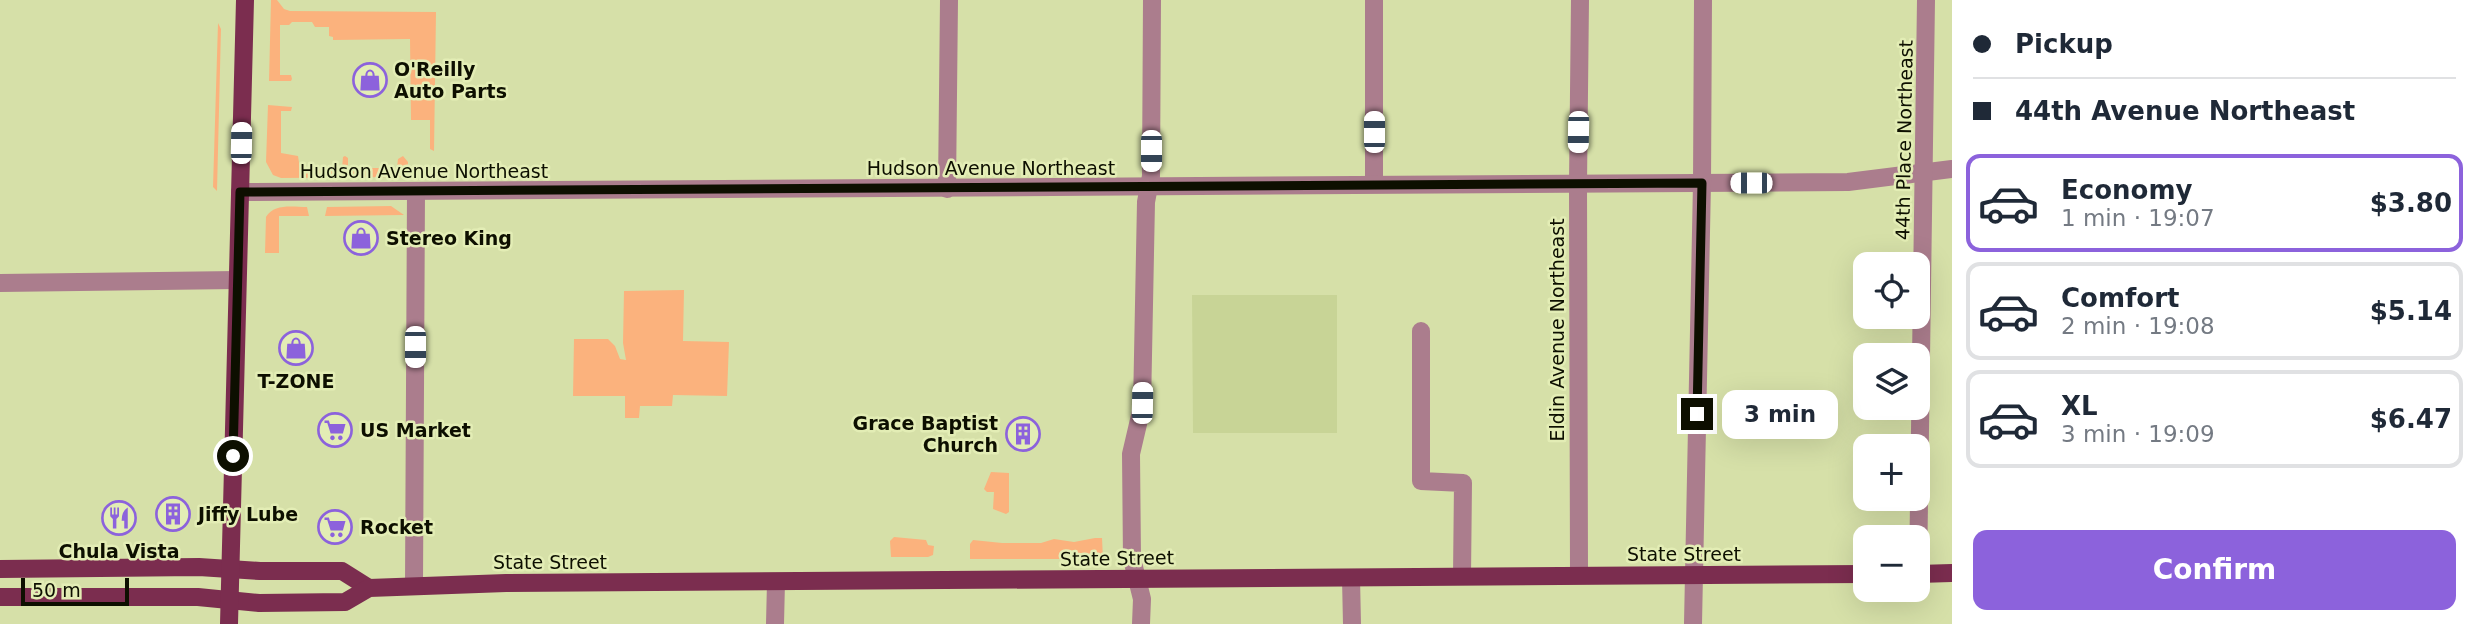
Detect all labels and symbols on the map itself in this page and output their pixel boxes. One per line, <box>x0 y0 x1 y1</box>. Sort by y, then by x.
street label: 44th Place Northeast <box>1891 40 1917 240</box>
place label: O'Reilly Auto Parts <box>394 58 507 102</box>
shop icon: O'Reilly Auto Parts <box>351 61 389 99</box>
car <box>1364 111 1385 153</box>
car <box>1568 111 1589 153</box>
car <box>231 122 252 164</box>
car <box>1141 130 1162 172</box>
street label: Hudson Avenue Northeast <box>867 157 1115 179</box>
street label: Hudson Avenue Northeast <box>300 160 548 182</box>
car <box>1731 173 1773 194</box>
street label: Eldin Avenue Northeast <box>1546 218 1568 442</box>
shop icon: Stereo King <box>342 219 380 257</box>
place label: Stereo King <box>386 227 512 249</box>
car <box>405 326 426 368</box>
shop icon: T-ZONE <box>277 329 315 367</box>
place label: T-ZONE <box>258 370 334 392</box>
car <box>1132 382 1153 424</box>
callout: 3 min <box>1722 390 1837 438</box>
route end <box>1681 398 1713 430</box>
supermarket icon: US Market <box>316 411 354 449</box>
place label: Grace Baptist Church <box>853 412 998 456</box>
building icon: Grace Baptist Church <box>1004 415 1042 453</box>
place label: US Market <box>360 419 471 441</box>
route start <box>217 440 249 472</box>
building icon: Jiffy Lube <box>154 495 192 533</box>
restaurant icon: Chula Vista <box>100 499 138 537</box>
place label: Jiffy Lube <box>196 503 298 525</box>
supermarket icon: Rocket <box>316 508 354 546</box>
place label: Rocket <box>360 516 433 538</box>
place label: Chula Vista <box>58 540 180 562</box>
street label: State Street <box>1627 543 1741 565</box>
street label: State Street <box>1060 546 1174 570</box>
street label: State Street <box>493 551 607 573</box>
scale bar <box>21 575 130 607</box>

